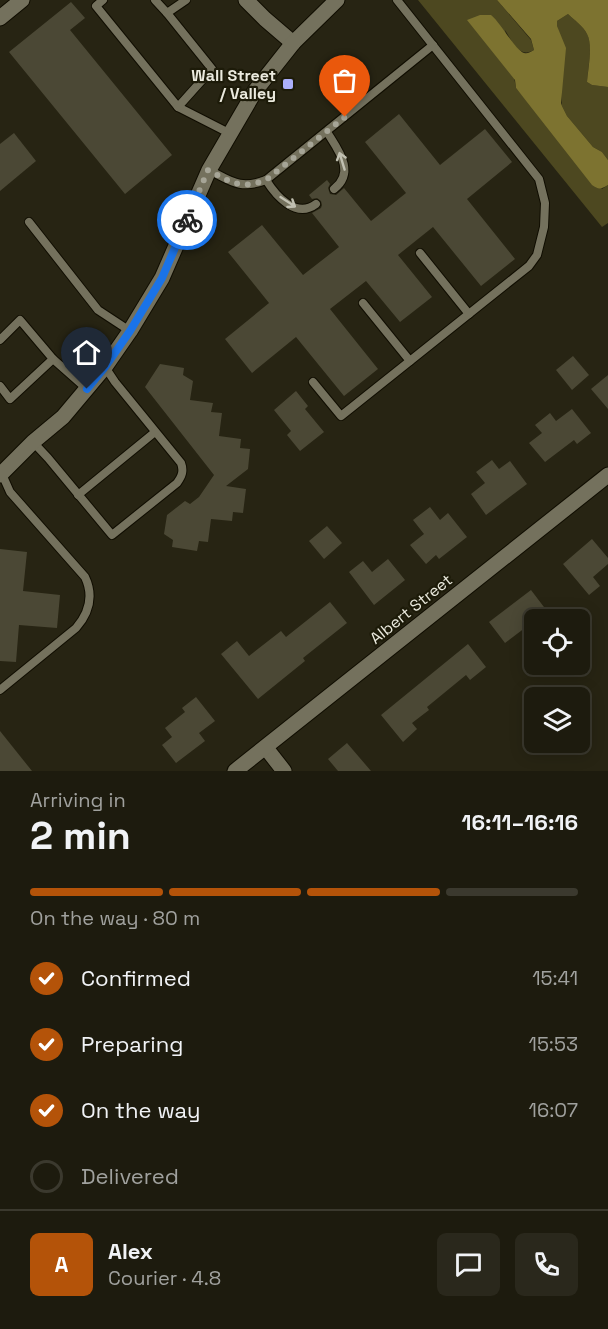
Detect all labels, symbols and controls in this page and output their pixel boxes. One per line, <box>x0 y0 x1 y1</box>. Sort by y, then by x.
pin <box>319 55 370 117</box>
icon: bag <box>328 64 361 97</box>
place label: Wall Street / Valley <box>191 65 276 104</box>
marker: Wall Street / Valley <box>281 77 295 91</box>
one-way arrow <box>336 152 347 171</box>
courier <box>157 190 217 250</box>
one-way arrow <box>279 196 296 209</box>
icon: bike <box>171 204 204 237</box>
pin <box>61 327 112 389</box>
icon: home <box>70 336 103 369</box>
street label: Albert Street <box>365 569 457 649</box>
map controls <box>524 609 590 753</box>
button: locate <box>524 609 590 675</box>
button: layers <box>524 687 590 753</box>
text: Arriving in <box>30 787 126 813</box>
text: 16:11–16:16 <box>462 808 578 836</box>
text: 2 min <box>30 811 131 860</box>
text: On the way · 80 m <box>30 905 200 931</box>
icon: check <box>30 962 63 995</box>
text: Confirmed <box>81 964 191 992</box>
text: 15:41 <box>532 965 578 991</box>
icon: check <box>30 1028 63 1061</box>
text: Preparing <box>81 1030 183 1058</box>
text: 15:53 <box>529 1031 578 1057</box>
icon: check <box>30 1094 63 1127</box>
text: On the way <box>81 1096 200 1124</box>
text: 16:07 <box>529 1097 578 1123</box>
text: Delivered <box>81 1162 179 1190</box>
button: chat <box>437 1233 500 1296</box>
button: phone <box>515 1233 578 1296</box>
text: Alex <box>108 1237 153 1265</box>
text: A <box>55 1250 68 1278</box>
text: Courier · 4.8 <box>108 1265 221 1291</box>

